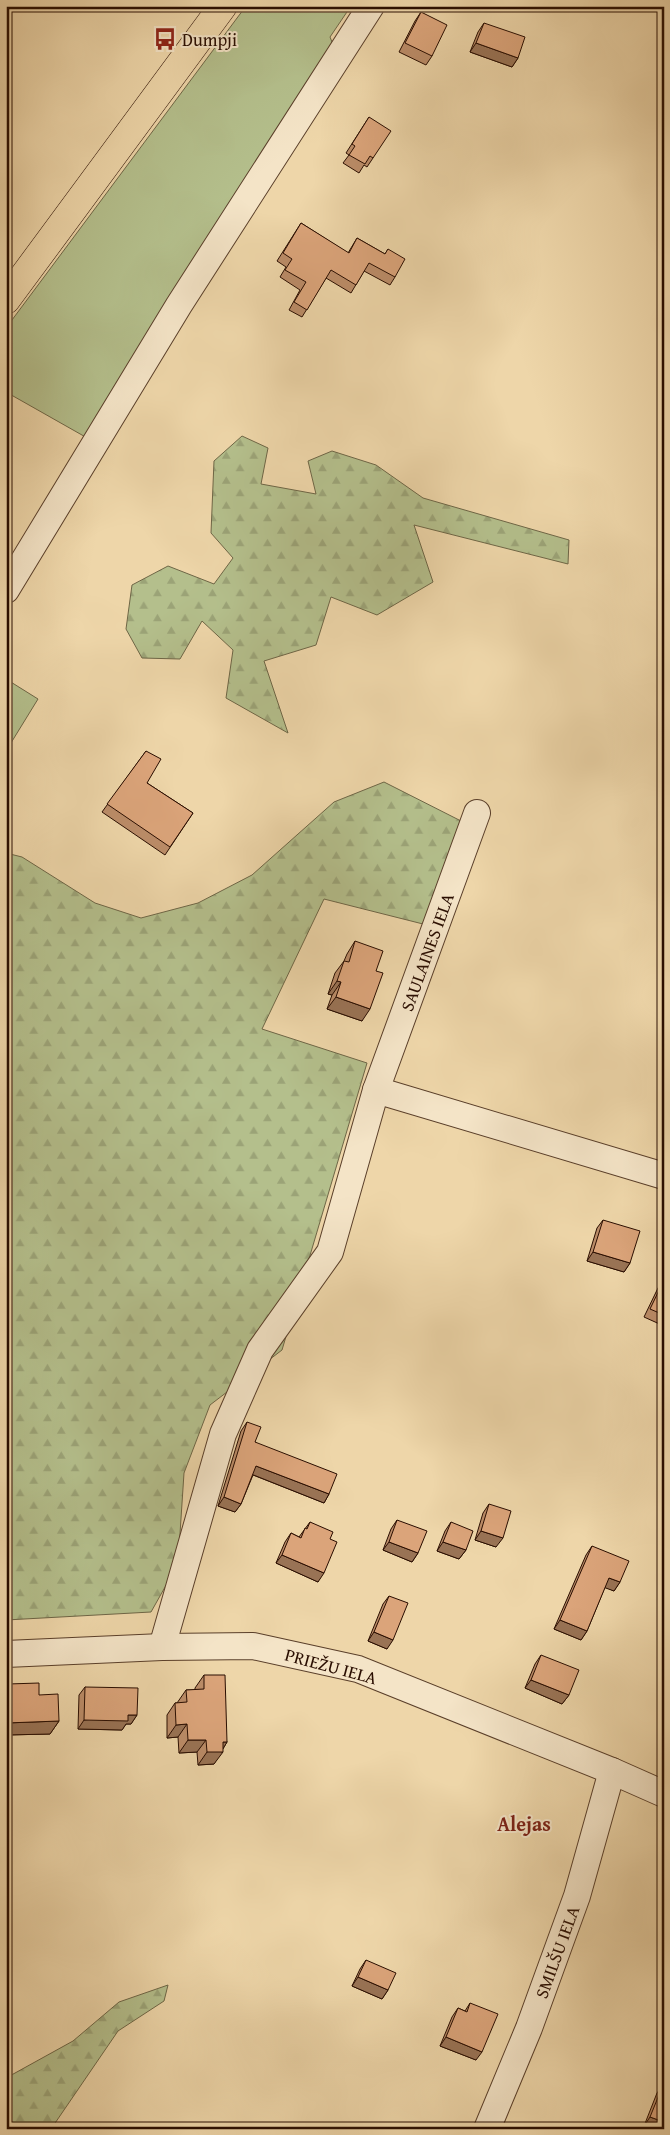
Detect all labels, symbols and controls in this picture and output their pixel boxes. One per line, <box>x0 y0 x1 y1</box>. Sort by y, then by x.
bus stop icon: Dumpji <box>152 26 178 52</box>
place label: Dumpji <box>182 26 237 53</box>
street label: SAULAINES IELA <box>393 889 461 1015</box>
street label: PRIEŽU IELA <box>282 1641 380 1691</box>
district label: Alejas <box>497 1809 551 1838</box>
street label: SMILŠU IELA <box>528 1902 586 2002</box>

